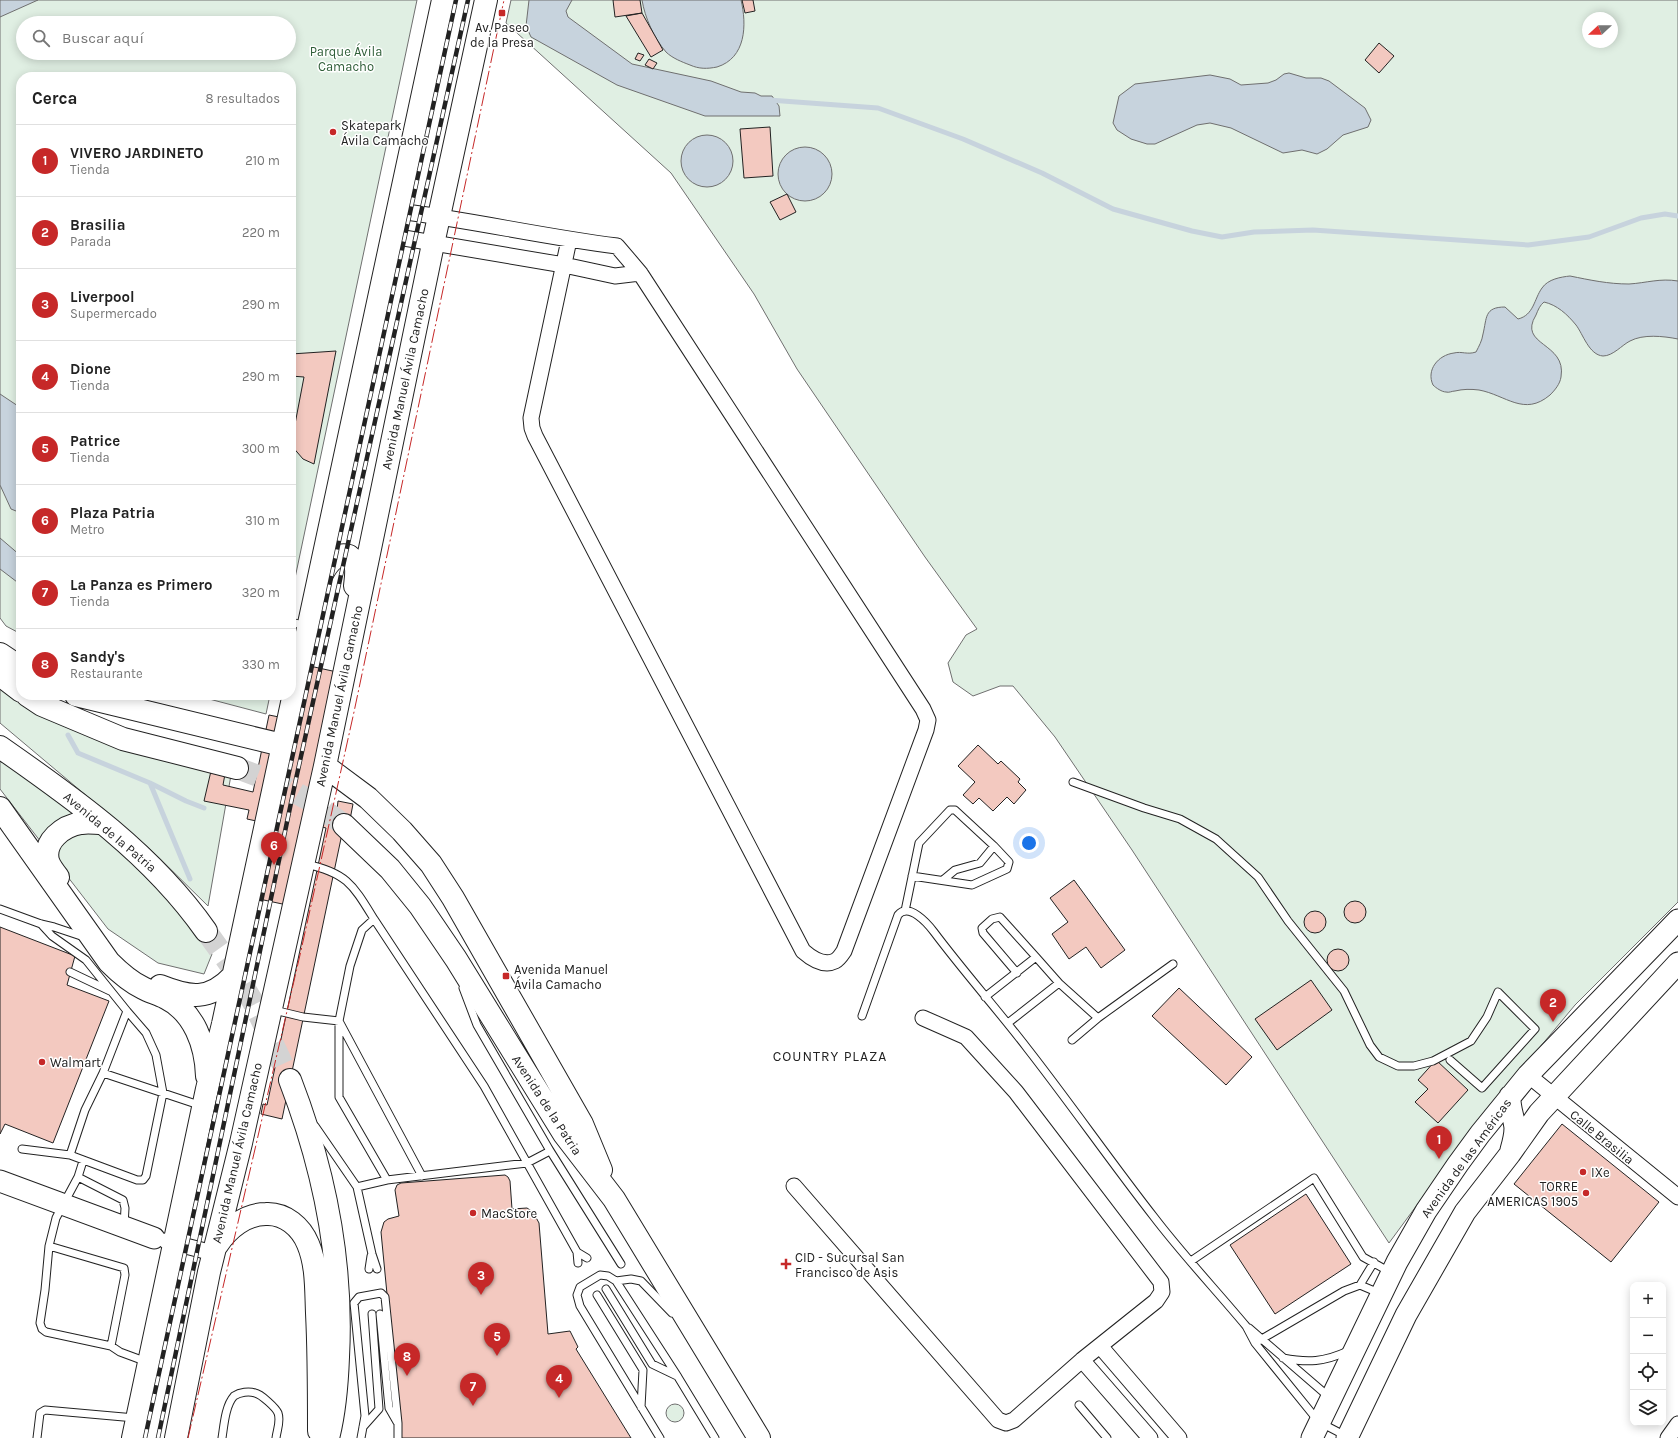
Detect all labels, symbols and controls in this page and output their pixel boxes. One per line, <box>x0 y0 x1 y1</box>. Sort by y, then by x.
marker: Av. Paseo de la Presa <box>497 8 507 18</box>
north arrow <box>1582 12 1618 48</box>
search box <box>16 16 296 60</box>
place label: Av. Paseo de la Presa <box>470 20 534 50</box>
icon: search <box>30 27 52 49</box>
text: Buscar aquí <box>62 29 144 47</box>
park label: Parque Ávila Camacho <box>310 42 382 74</box>
text: Cerca <box>32 88 77 108</box>
text: 8 resultados <box>206 91 280 106</box>
place label: Skatepark Ávila Camacho <box>341 118 429 148</box>
marker: Skatepark Ávila Camacho <box>328 127 338 137</box>
text: VIVERO JARDINETO <box>70 144 203 162</box>
text: 1 <box>43 153 47 168</box>
text: 210 m <box>245 153 280 168</box>
text: Tienda <box>70 162 110 177</box>
text: Brasilia <box>70 216 125 234</box>
text: 2 <box>41 225 49 240</box>
text: 220 m <box>242 225 280 240</box>
text: Parada <box>70 234 111 249</box>
street label: Avenida Manuel Ávila Camacho <box>376 287 432 471</box>
text: Liverpool <box>70 288 135 306</box>
text: 3 <box>41 297 49 312</box>
text: 290 m <box>242 297 280 312</box>
text: Supermercado <box>70 306 157 321</box>
text: Dione <box>70 360 111 378</box>
text: 4 <box>41 369 49 384</box>
text: 290 m <box>242 369 280 384</box>
text: Tienda <box>70 378 110 393</box>
text: Patrice <box>70 432 120 450</box>
text: 5 <box>41 441 49 456</box>
text: 300 m <box>242 441 280 456</box>
text: Tienda <box>70 450 110 465</box>
text: Plaza Patria <box>70 504 155 522</box>
text: 6 <box>41 513 49 528</box>
text: 310 m <box>245 513 280 528</box>
text: Metro <box>70 522 104 537</box>
text: La Panza es Primero <box>70 576 213 594</box>
text: 7 <box>42 585 48 600</box>
text: 320 m <box>242 585 280 600</box>
text: Tienda <box>70 594 110 609</box>
street label: Avenida Manuel Ávila Camacho <box>310 604 366 788</box>
text: Sandy's <box>70 648 125 666</box>
text: 8 <box>41 657 49 672</box>
text: 330 m <box>242 657 280 672</box>
text: Restaurante <box>70 666 143 681</box>
street label: Avenida de la Patria <box>61 789 159 875</box>
pin: 6 <box>261 832 287 865</box>
your location <box>1019 833 1039 853</box>
place label: Avenida Manuel Ávila Camacho <box>514 962 608 992</box>
marker: Avenida Manuel Ávila Camacho <box>501 971 511 981</box>
pin: 2 <box>1540 989 1566 1022</box>
district label: COUNTRY PLAZA <box>773 1048 887 1065</box>
street label: Avenida de la Patria <box>509 1052 585 1158</box>
place label: Walmart <box>50 1055 101 1070</box>
marker: Walmart <box>37 1057 47 1067</box>
street label: Avenida Manuel Ávila Camacho <box>207 1061 265 1245</box>
street label: Avenida de las Américas <box>1418 1095 1514 1221</box>
street label: Calle Brasilia <box>1567 1107 1637 1167</box>
pin: 1 <box>1426 1126 1452 1159</box>
place label: IXe <box>1591 1165 1610 1180</box>
marker: IXe <box>1578 1167 1588 1177</box>
place label: TORRE AMERICAS 1905 <box>1487 1179 1578 1209</box>
marker: TORRE AMERICAS 1905 <box>1581 1188 1591 1198</box>
place label: MacStore <box>481 1206 537 1221</box>
marker: MacStore <box>468 1208 478 1218</box>
place label: CID - Sucursal San Francisco de Asis <box>795 1250 904 1280</box>
marker: CID - Sucursal San Francisco de Asis <box>780 1258 792 1270</box>
pin: 3 <box>468 1262 494 1295</box>
map controls <box>1630 1282 1666 1426</box>
button: + <box>1630 1282 1666 1318</box>
button: − <box>1630 1318 1666 1354</box>
pin: 5 <box>484 1323 510 1356</box>
pin: 8 <box>394 1343 420 1376</box>
button: locate <box>1630 1354 1666 1390</box>
pin: 4 <box>546 1365 572 1398</box>
pin: 7 <box>460 1373 486 1406</box>
button: layers <box>1630 1390 1666 1426</box>

